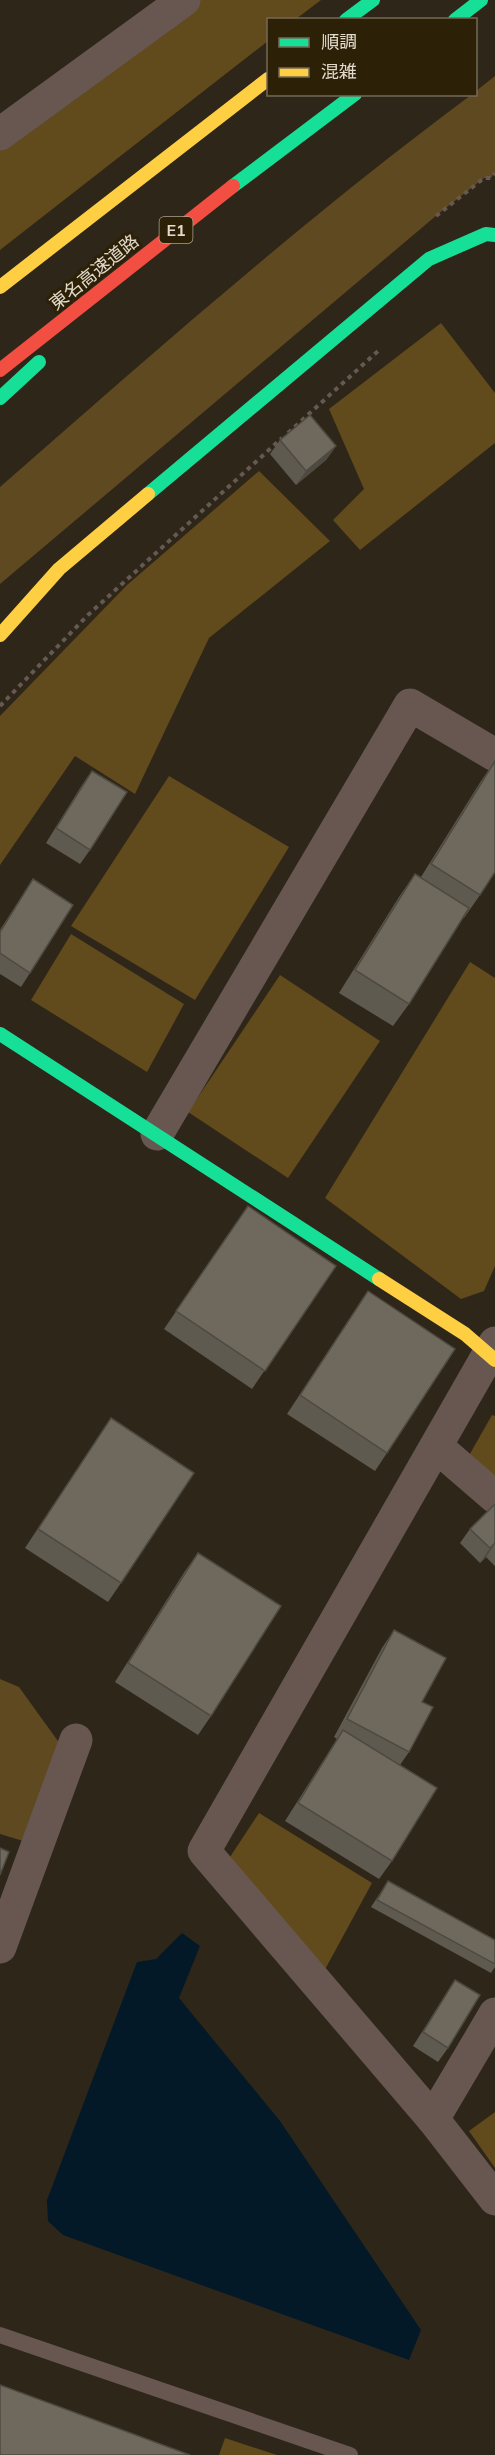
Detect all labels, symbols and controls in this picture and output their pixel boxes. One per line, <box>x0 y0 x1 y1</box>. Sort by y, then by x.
legend <box>267 18 477 96</box>
text: 順調 <box>321 30 357 53</box>
text: 混雑 <box>321 60 357 83</box>
road number: E1 <box>160 217 192 243</box>
street label: 東名高速道路 <box>45 229 143 315</box>

